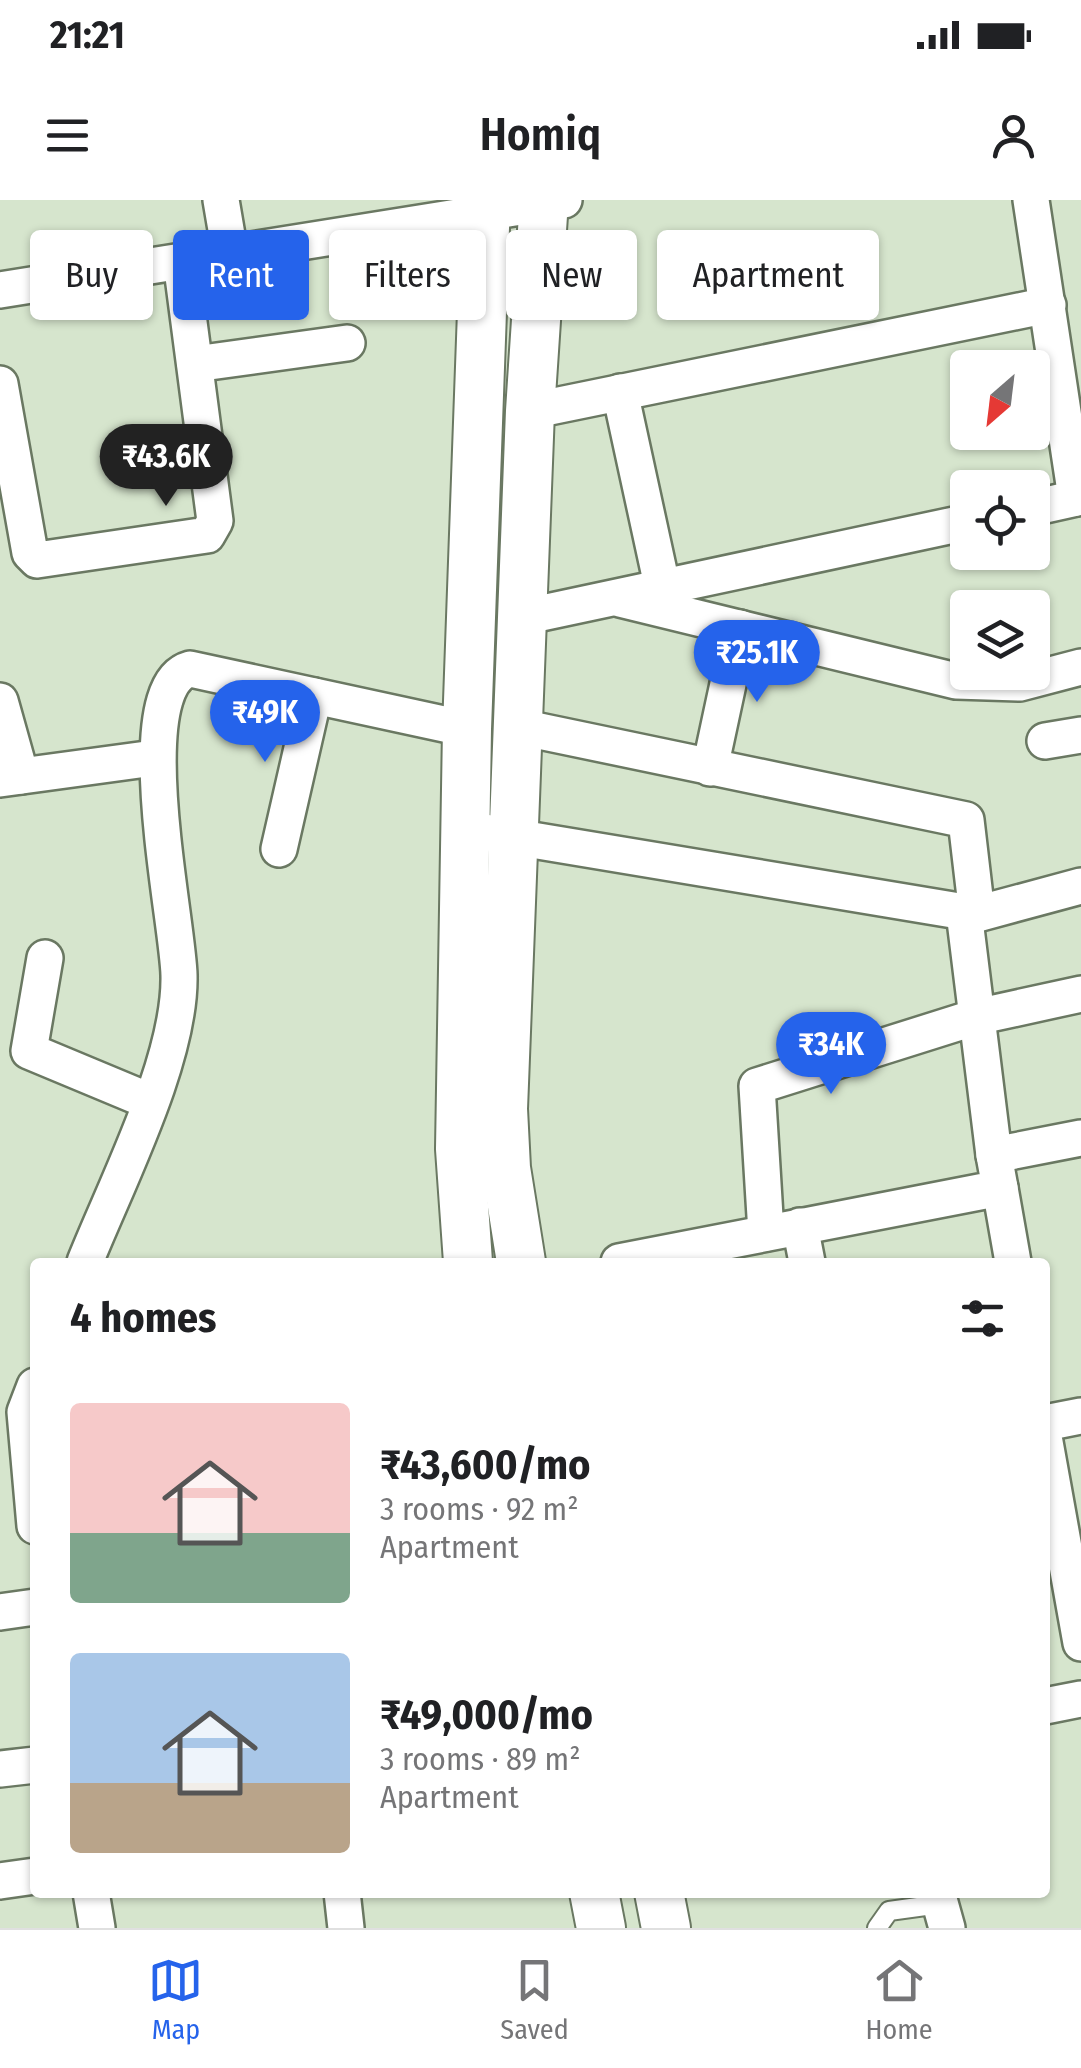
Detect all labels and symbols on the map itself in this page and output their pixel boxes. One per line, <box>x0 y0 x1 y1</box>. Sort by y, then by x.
north arrow <box>950 350 1050 450</box>
pin: ₹43.6K <box>85 424 247 509</box>
pin: ₹25.1K <box>676 620 838 705</box>
pin: ₹49K <box>206 680 324 765</box>
pin: ₹34K <box>772 1012 890 1097</box>

